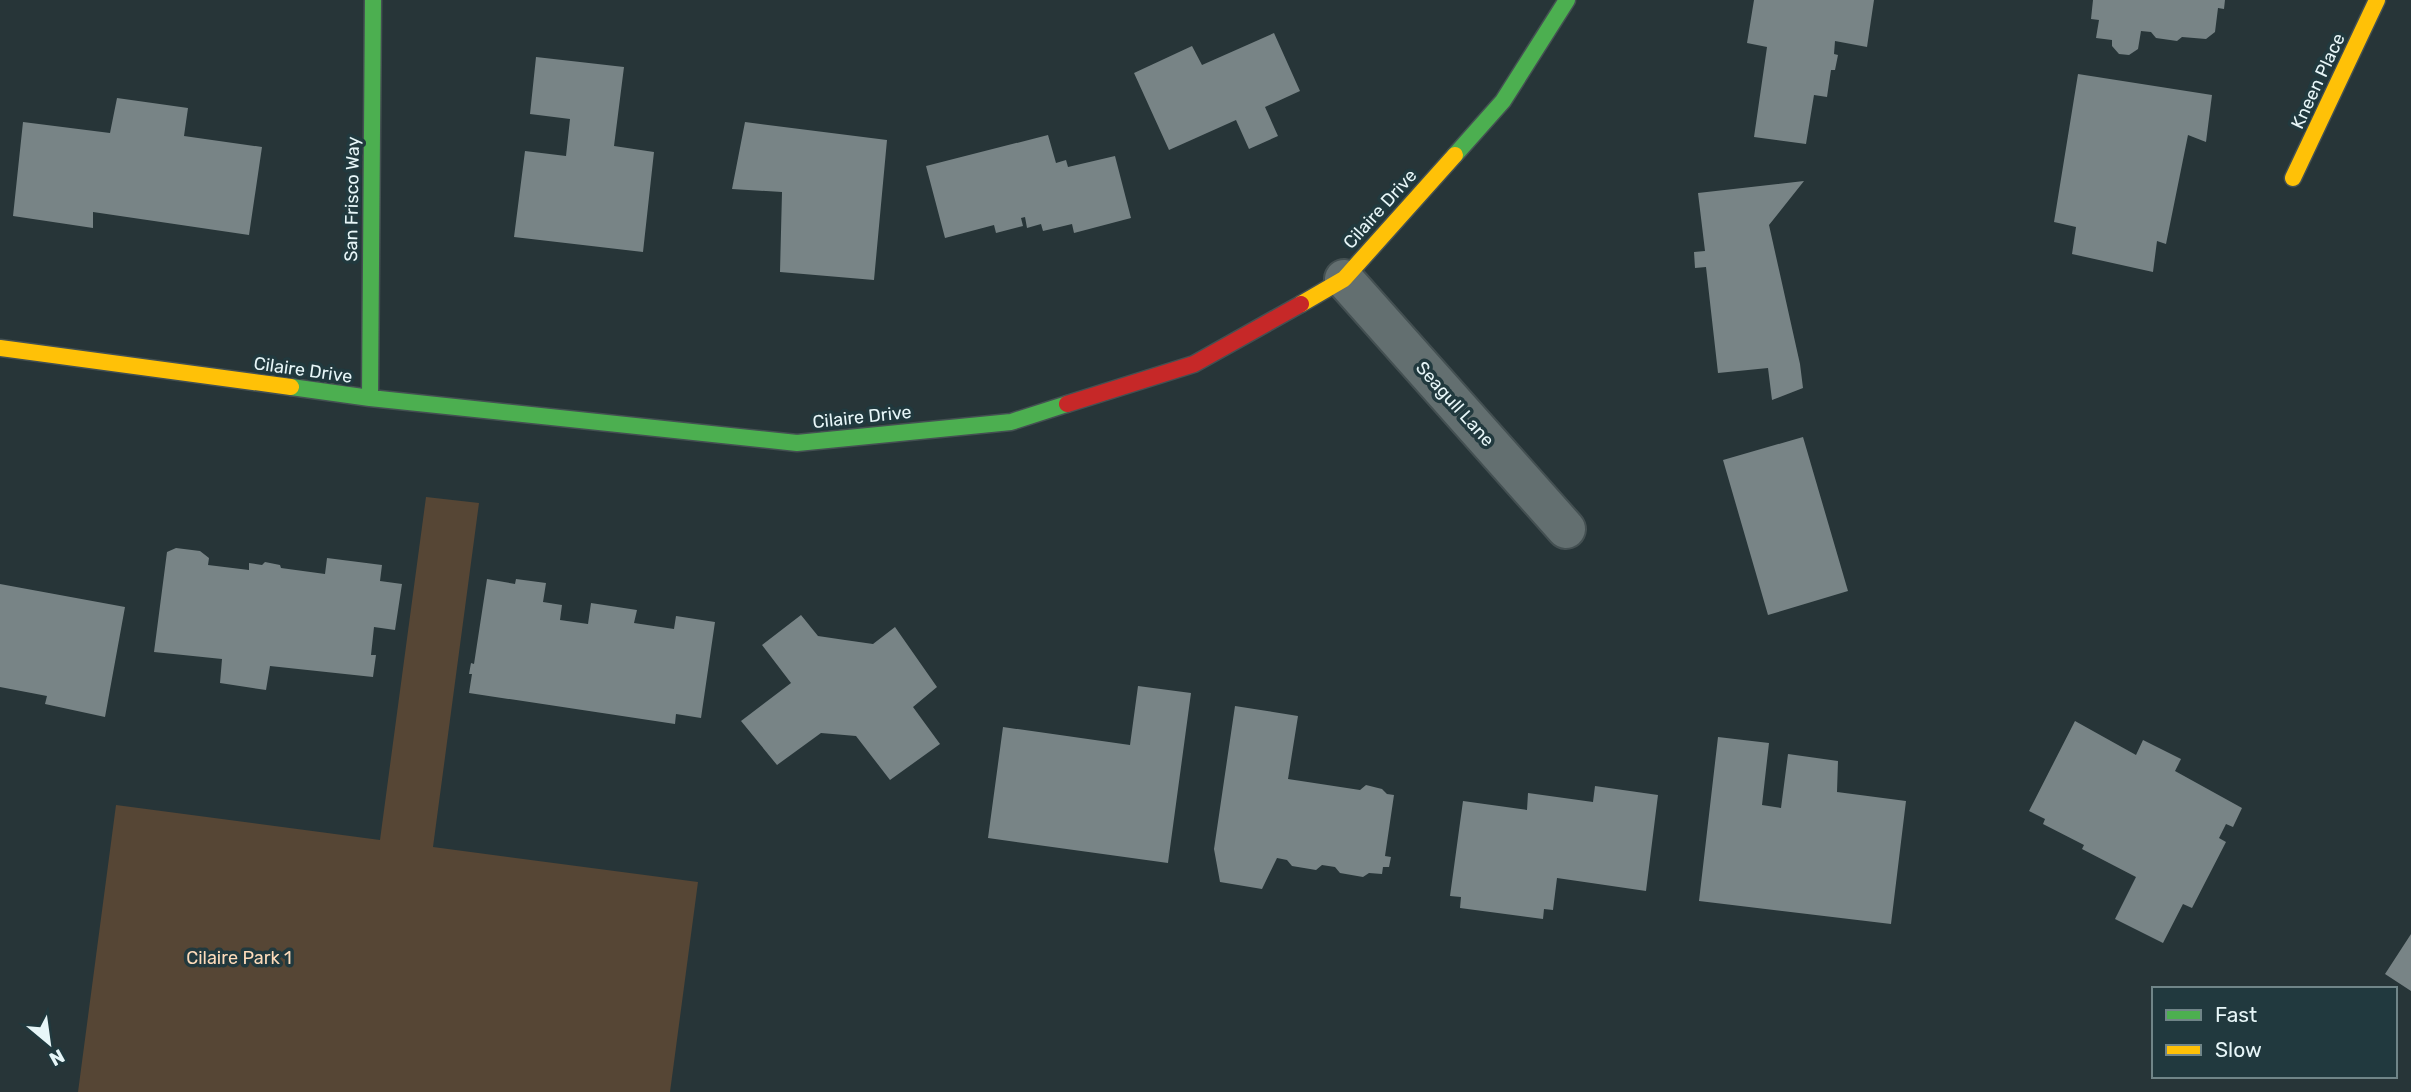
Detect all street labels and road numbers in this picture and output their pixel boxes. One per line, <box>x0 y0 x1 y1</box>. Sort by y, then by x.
street label: Kneen Place <box>2286 30 2350 132</box>
street label: San Frisco Way <box>340 136 364 262</box>
street label: Cilaire Drive <box>1339 165 1421 253</box>
street label: Cilaire Drive <box>252 352 354 388</box>
street label: Seagull Lane <box>1411 357 1499 451</box>
street label: Cilaire Drive <box>811 401 913 433</box>

